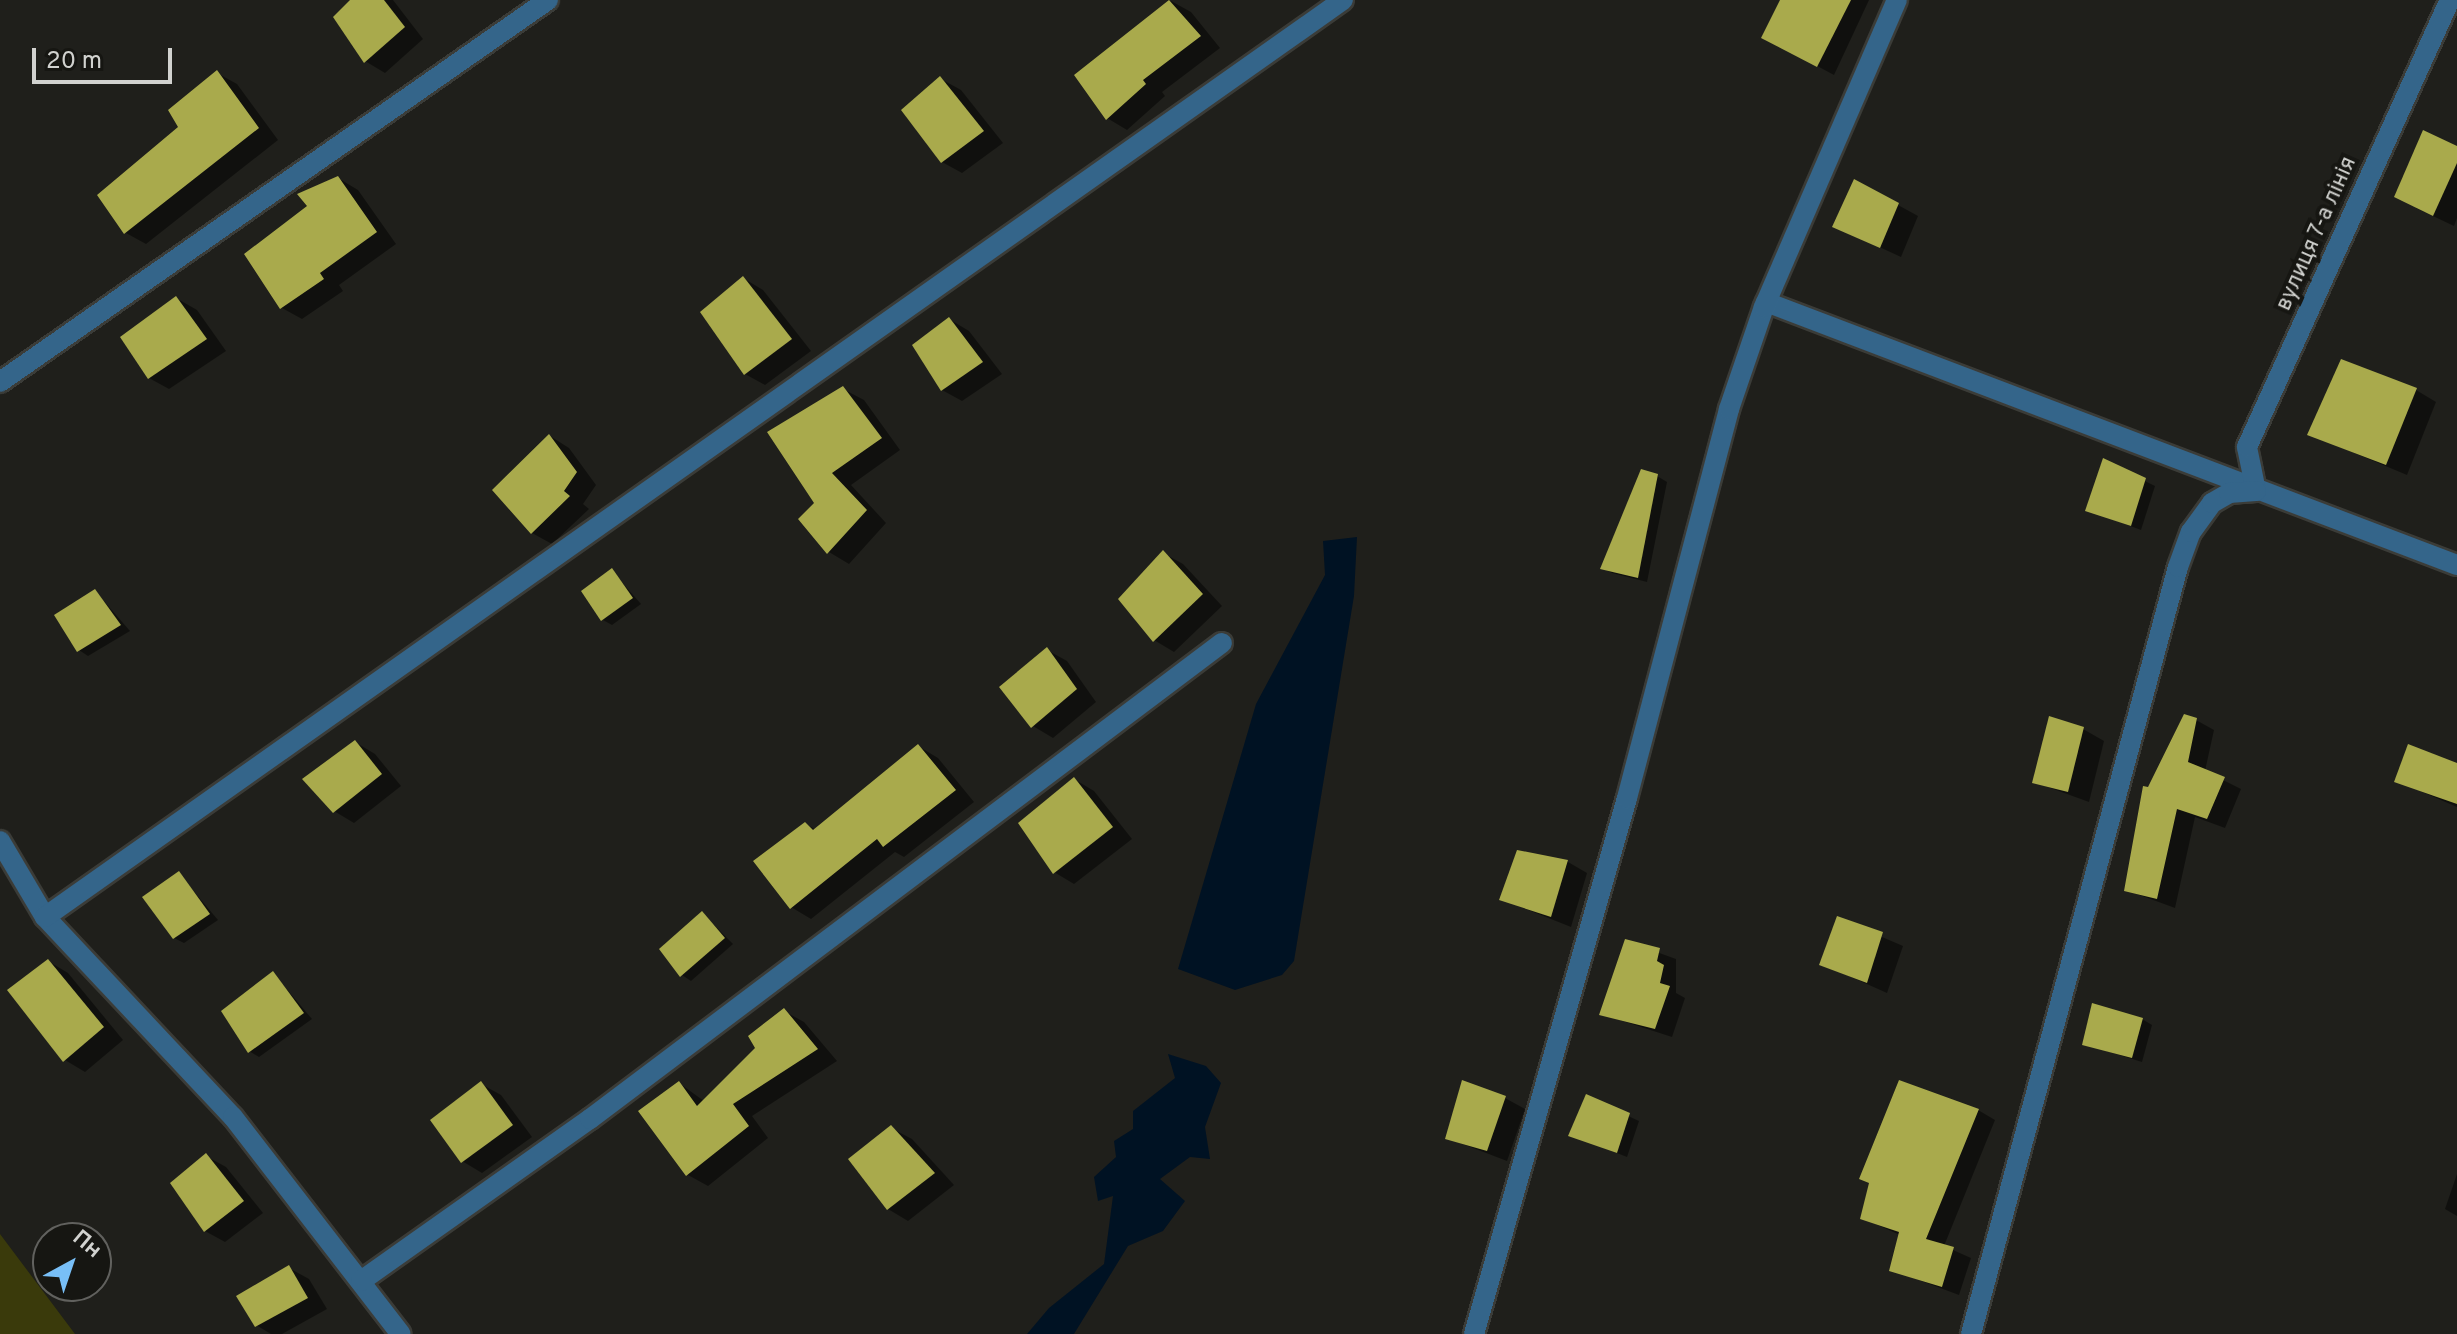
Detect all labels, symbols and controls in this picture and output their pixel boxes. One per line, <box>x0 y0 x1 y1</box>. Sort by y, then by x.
scale bar <box>36 32 176 82</box>
text: 20 m <box>46 47 102 77</box>
street label: вулиця 7-а лінія <box>2271 153 2363 315</box>
north arrow <box>32 1222 112 1302</box>
text: Пн <box>66 1225 107 1265</box>

